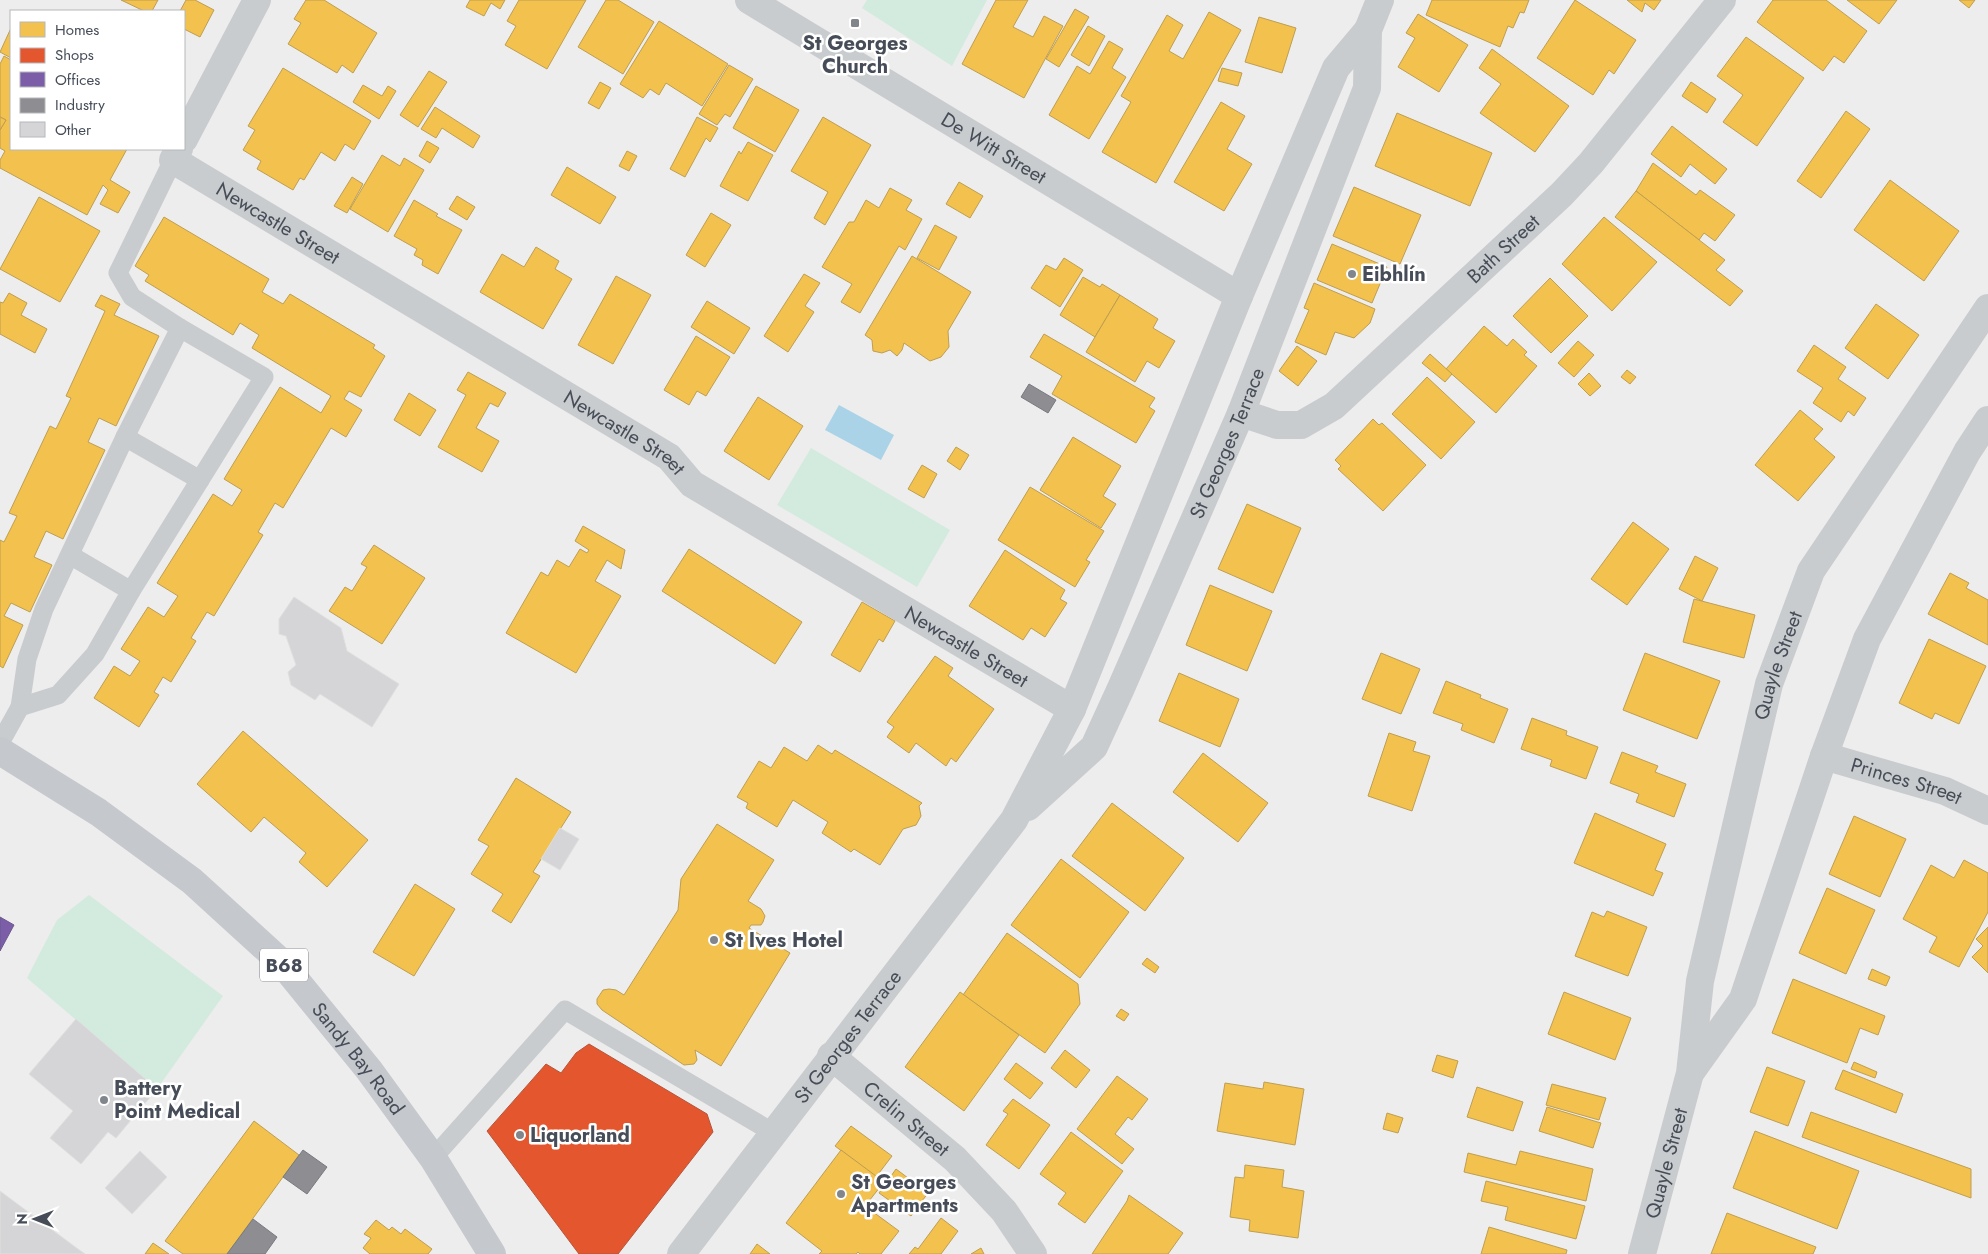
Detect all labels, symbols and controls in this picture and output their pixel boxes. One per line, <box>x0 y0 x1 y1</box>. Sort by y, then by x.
legend <box>10 10 185 150</box>
marker: St Georges Church <box>849 17 861 29</box>
text: Homes <box>55 19 99 41</box>
place label: St Georges Church <box>802 29 908 81</box>
text: Shops <box>55 44 94 66</box>
text: Offices <box>55 69 100 91</box>
text: Industry <box>55 94 105 116</box>
street label: De Witt Street <box>935 105 1052 191</box>
text: Other <box>55 119 92 141</box>
street label: Newcastle Street <box>210 175 345 272</box>
street label: Bath Street <box>1461 208 1546 290</box>
place label: Eibhlín <box>1362 260 1426 289</box>
marker: Eibhlín <box>1346 268 1358 280</box>
street label: St Georges Terrace <box>1183 363 1272 523</box>
street label: Newcastle Street <box>558 383 692 481</box>
street label: Newcastle Street <box>899 599 1034 695</box>
street label: Quayle Street <box>1747 607 1810 723</box>
street label: Princes Street <box>1847 750 1967 812</box>
place label: St Ives Hotel <box>724 926 843 955</box>
marker: St Ives Hotel <box>708 934 720 946</box>
road number: B68 <box>260 948 308 982</box>
street label: St Georges Terrace <box>787 964 909 1110</box>
street label: Sandy Bay Road <box>305 996 411 1121</box>
place label: Battery Point Medical <box>114 1074 240 1126</box>
street label: Crelin Street <box>857 1074 956 1164</box>
marker: Battery Point Medical <box>98 1094 110 1106</box>
street label: Quayle Street <box>1638 1105 1695 1222</box>
place label: Liquorland <box>530 1121 630 1150</box>
marker: Liquorland <box>514 1129 526 1141</box>
place label: St Georges Apartments <box>850 1168 958 1220</box>
marker: St Georges Apartments <box>835 1188 847 1200</box>
north arrow <box>10 1194 60 1244</box>
text: N <box>12 1213 32 1225</box>

